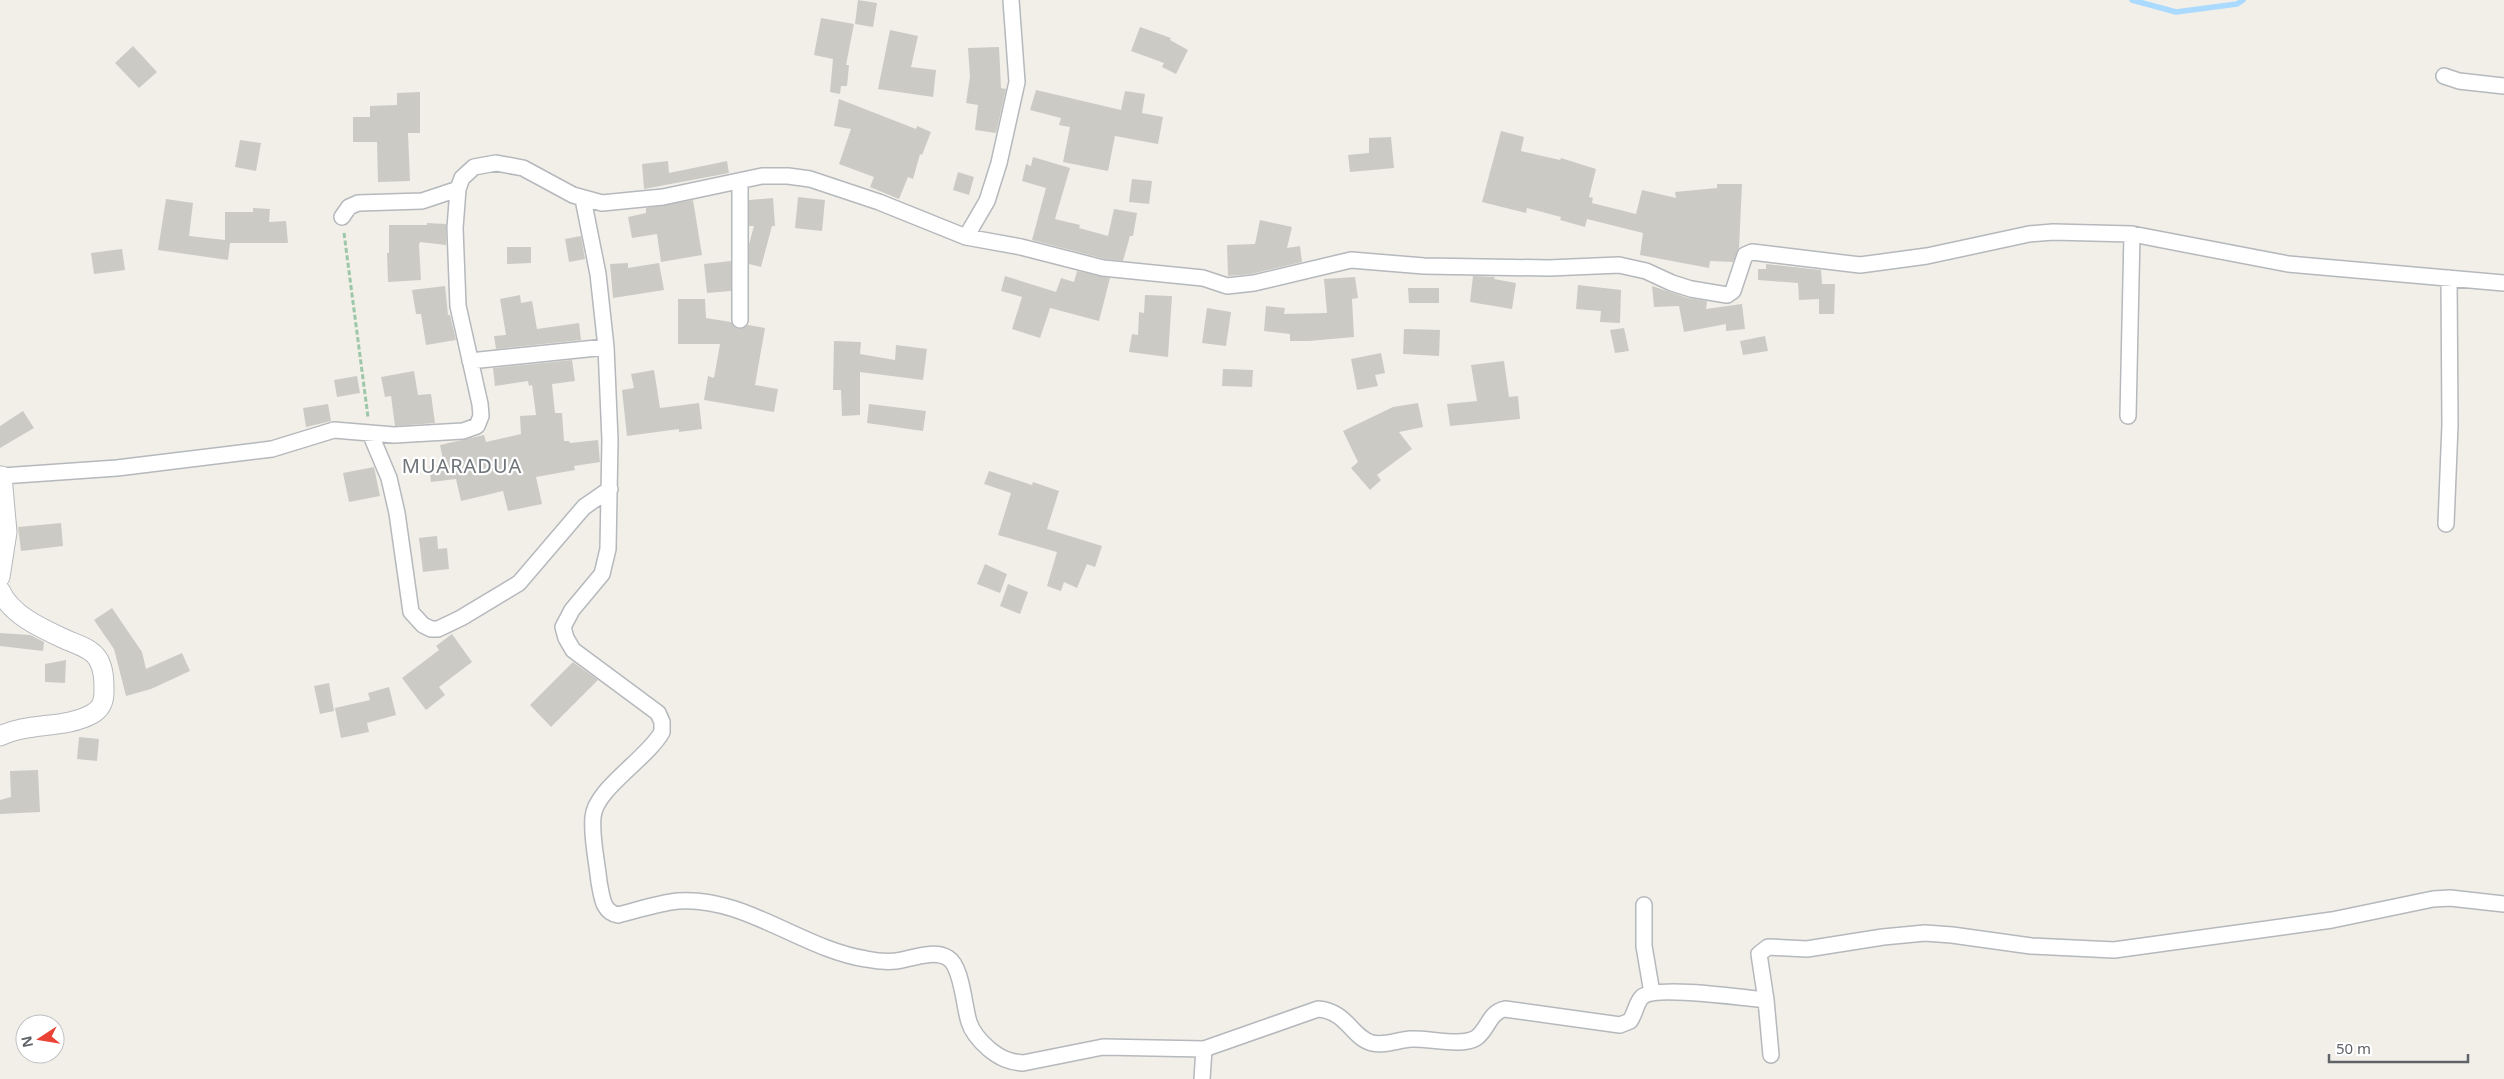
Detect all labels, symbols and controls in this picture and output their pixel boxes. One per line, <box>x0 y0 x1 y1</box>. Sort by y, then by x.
district label: MUARADUA <box>402 452 522 479</box>
north arrow <box>15 1014 65 1064</box>
scale bar <box>2329 1032 2468 1064</box>
text: N <box>16 1034 37 1049</box>
text: 50 m <box>2336 1038 2371 1058</box>

